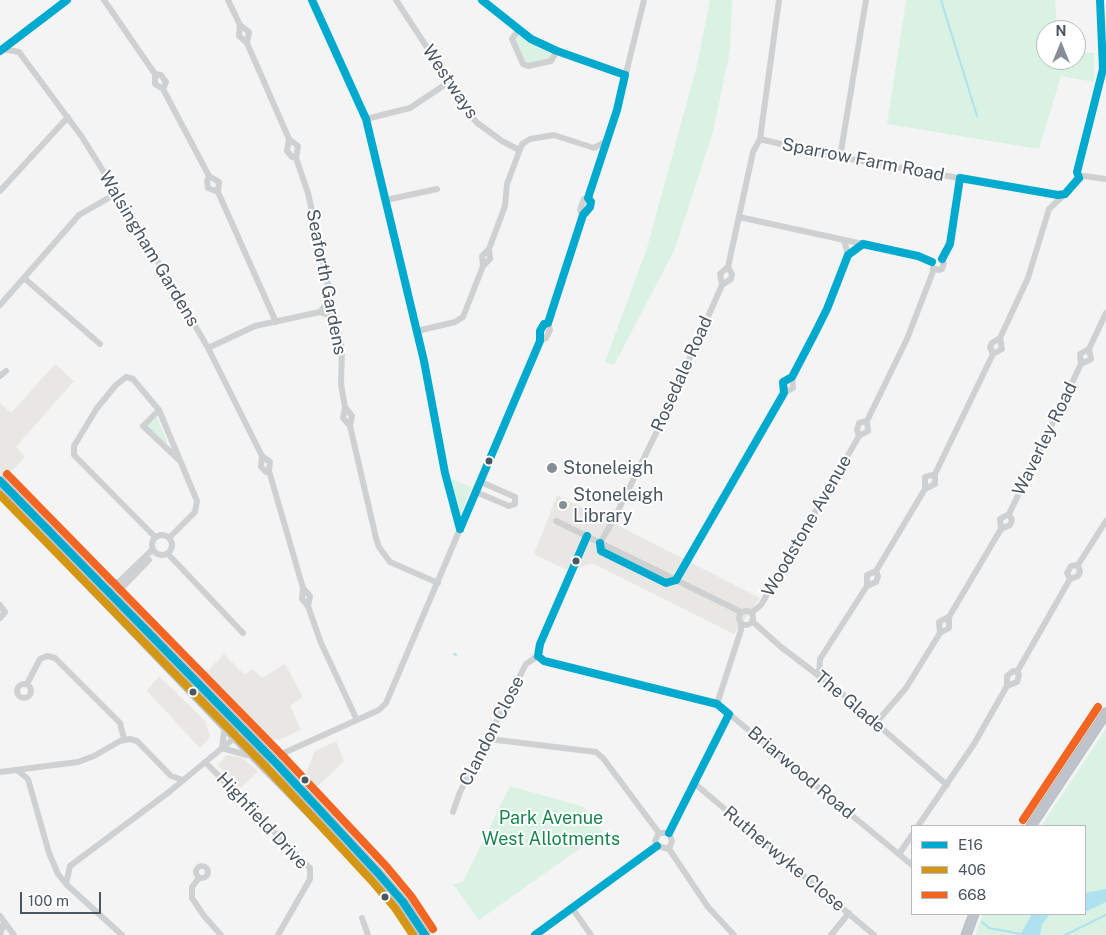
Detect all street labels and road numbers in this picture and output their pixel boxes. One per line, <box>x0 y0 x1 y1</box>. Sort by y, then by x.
street label: Westways <box>417 41 483 123</box>
street label: Sparrow Farm Road <box>780 134 946 186</box>
street label: Walsingham Gardens <box>94 167 204 331</box>
street label: Seaforth Gardens <box>301 207 351 357</box>
street label: Rosedale Road <box>647 313 717 435</box>
street label: Waverley Road <box>1008 379 1082 499</box>
street label: Woodstone Avenue <box>758 451 856 601</box>
street label: The Glade <box>810 666 890 738</box>
street label: Clandon Close <box>455 672 529 790</box>
street label: Briarwood Road <box>743 722 859 824</box>
street label: Highfield Drive <box>212 768 312 874</box>
street label: Rutherwyke Close <box>719 802 849 916</box>

